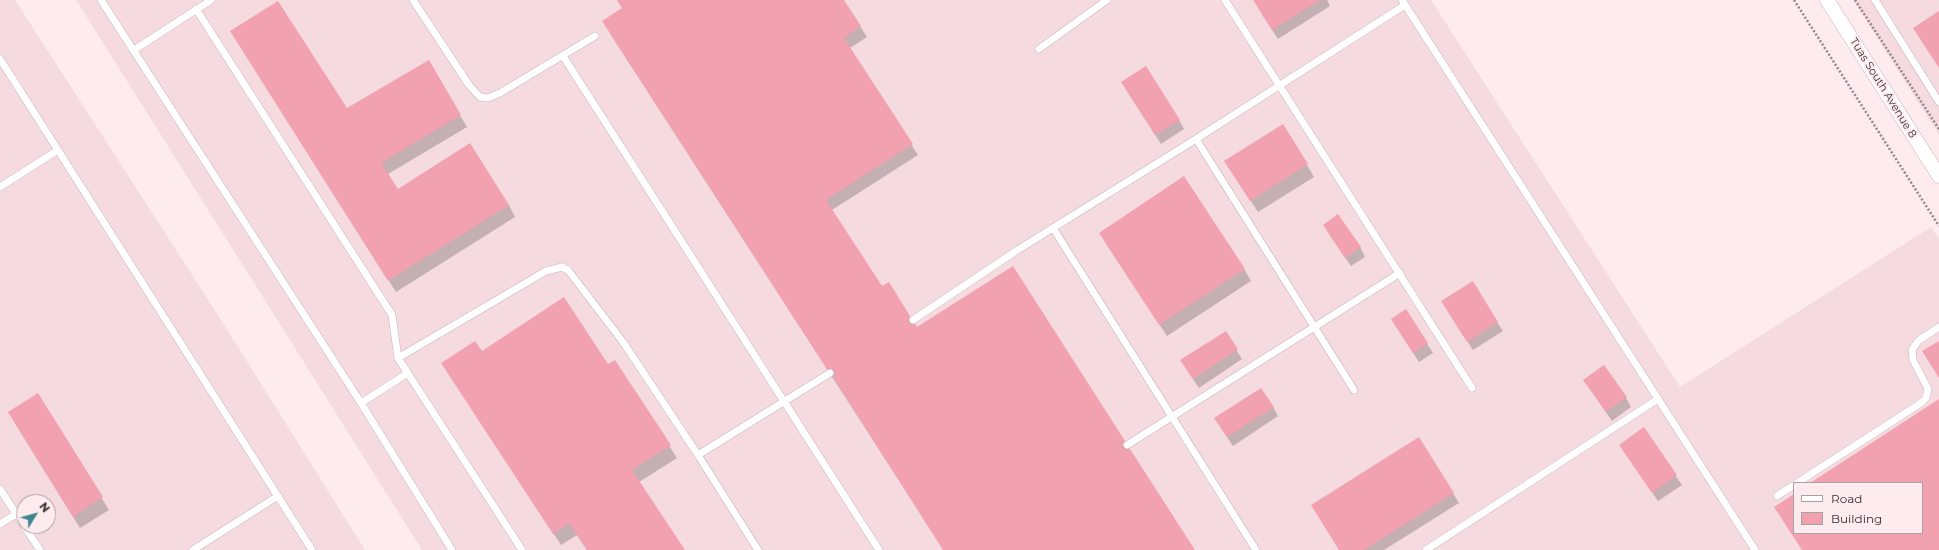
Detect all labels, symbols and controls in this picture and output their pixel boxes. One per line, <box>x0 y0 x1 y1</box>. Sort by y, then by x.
street label: Tuas South Avenue 8 <box>1847 36 1919 140</box>
legend <box>1793 482 1923 534</box>
text: Road <box>1831 491 1862 506</box>
north arrow <box>16 494 56 534</box>
text: N <box>37 500 53 515</box>
text: Building <box>1831 511 1882 526</box>

